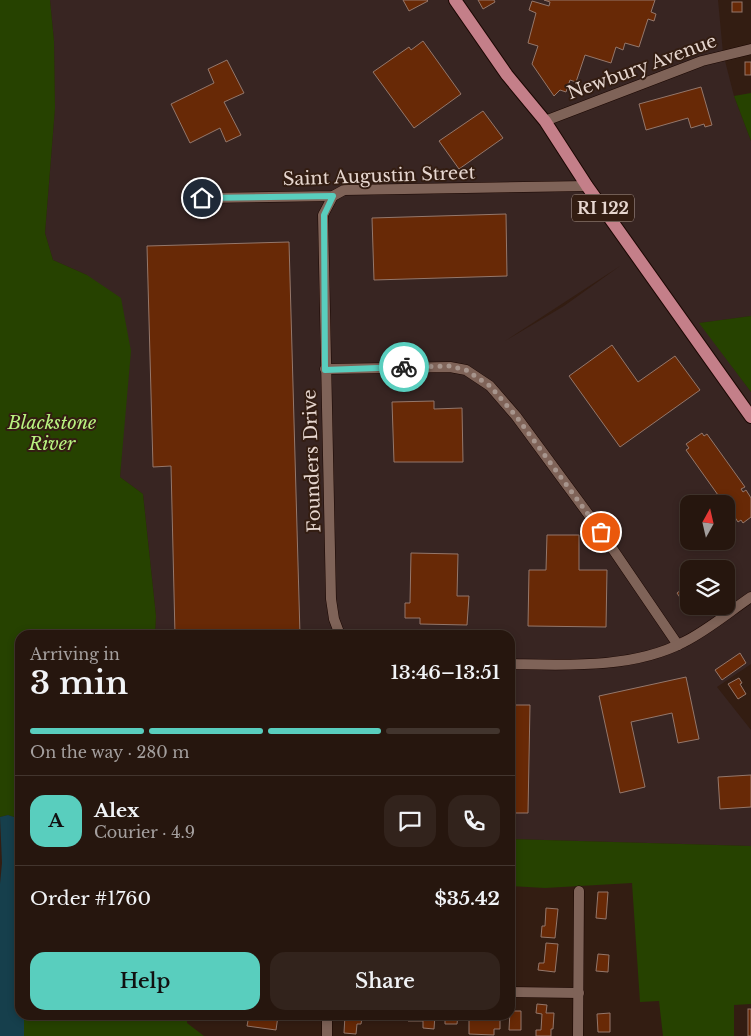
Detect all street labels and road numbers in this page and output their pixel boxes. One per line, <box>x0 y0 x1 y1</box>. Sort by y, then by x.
street label: Newbury Avenue <box>564 30 720 104</box>
street label: Saint Augustin Street <box>282 162 476 190</box>
road number: RI 122 <box>572 194 634 222</box>
street label: Founders Drive <box>299 389 325 533</box>

